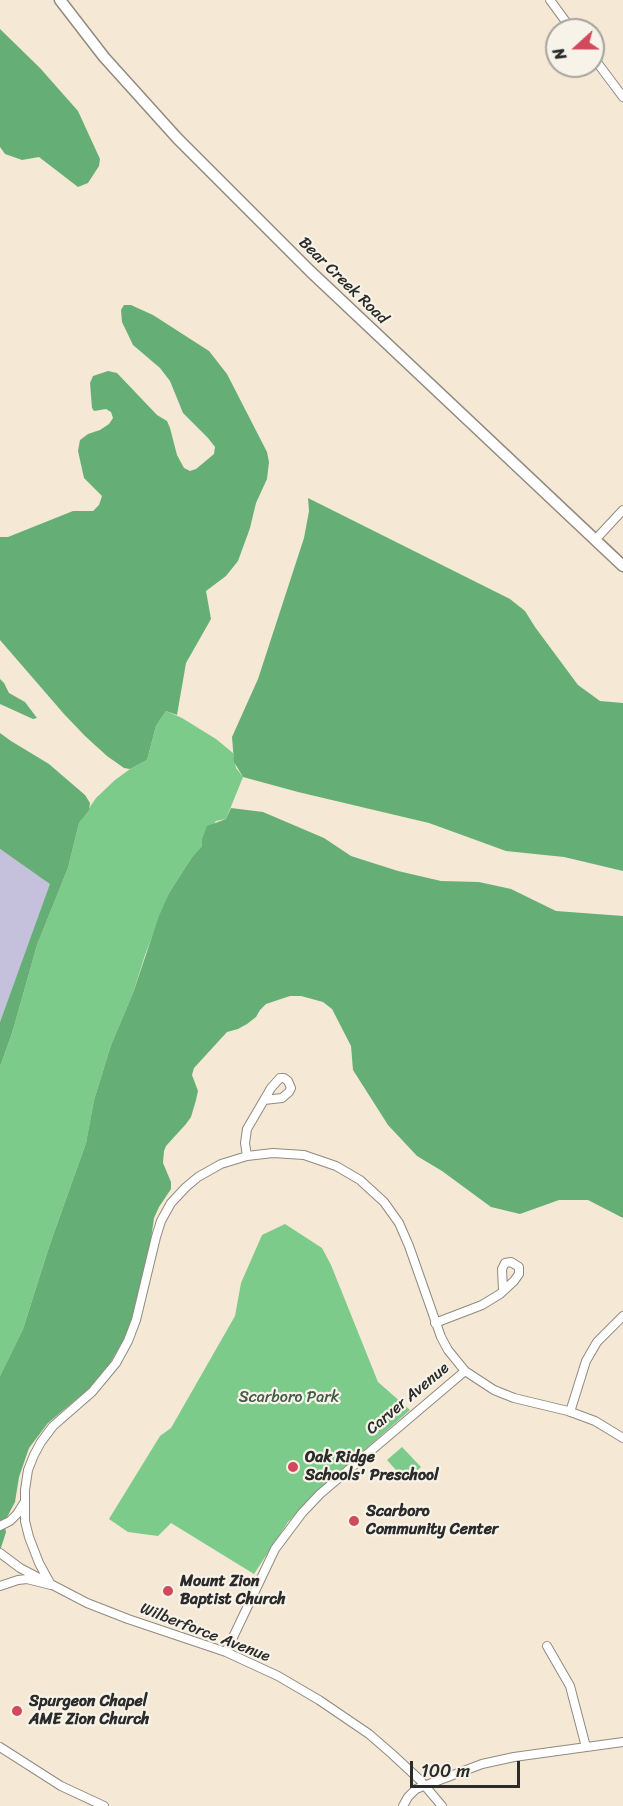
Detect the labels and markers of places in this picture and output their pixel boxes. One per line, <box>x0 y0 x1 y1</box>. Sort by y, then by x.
place label: Oak Ridge Schools' Preschool <box>305 1448 439 1486</box>
marker: Oak Ridge Schools' Preschool <box>286 1460 300 1474</box>
place label: Scarboro Community Center <box>366 1502 498 1540</box>
marker: Scarboro Community Center <box>347 1514 361 1528</box>
place label: Mount Zion Baptist Church <box>180 1572 286 1610</box>
marker: Mount Zion Baptist Church <box>161 1584 175 1598</box>
place label: Spurgeon Chapel AME Zion Church <box>29 1692 149 1730</box>
marker: Spurgeon Chapel AME Zion Church <box>10 1704 24 1718</box>

